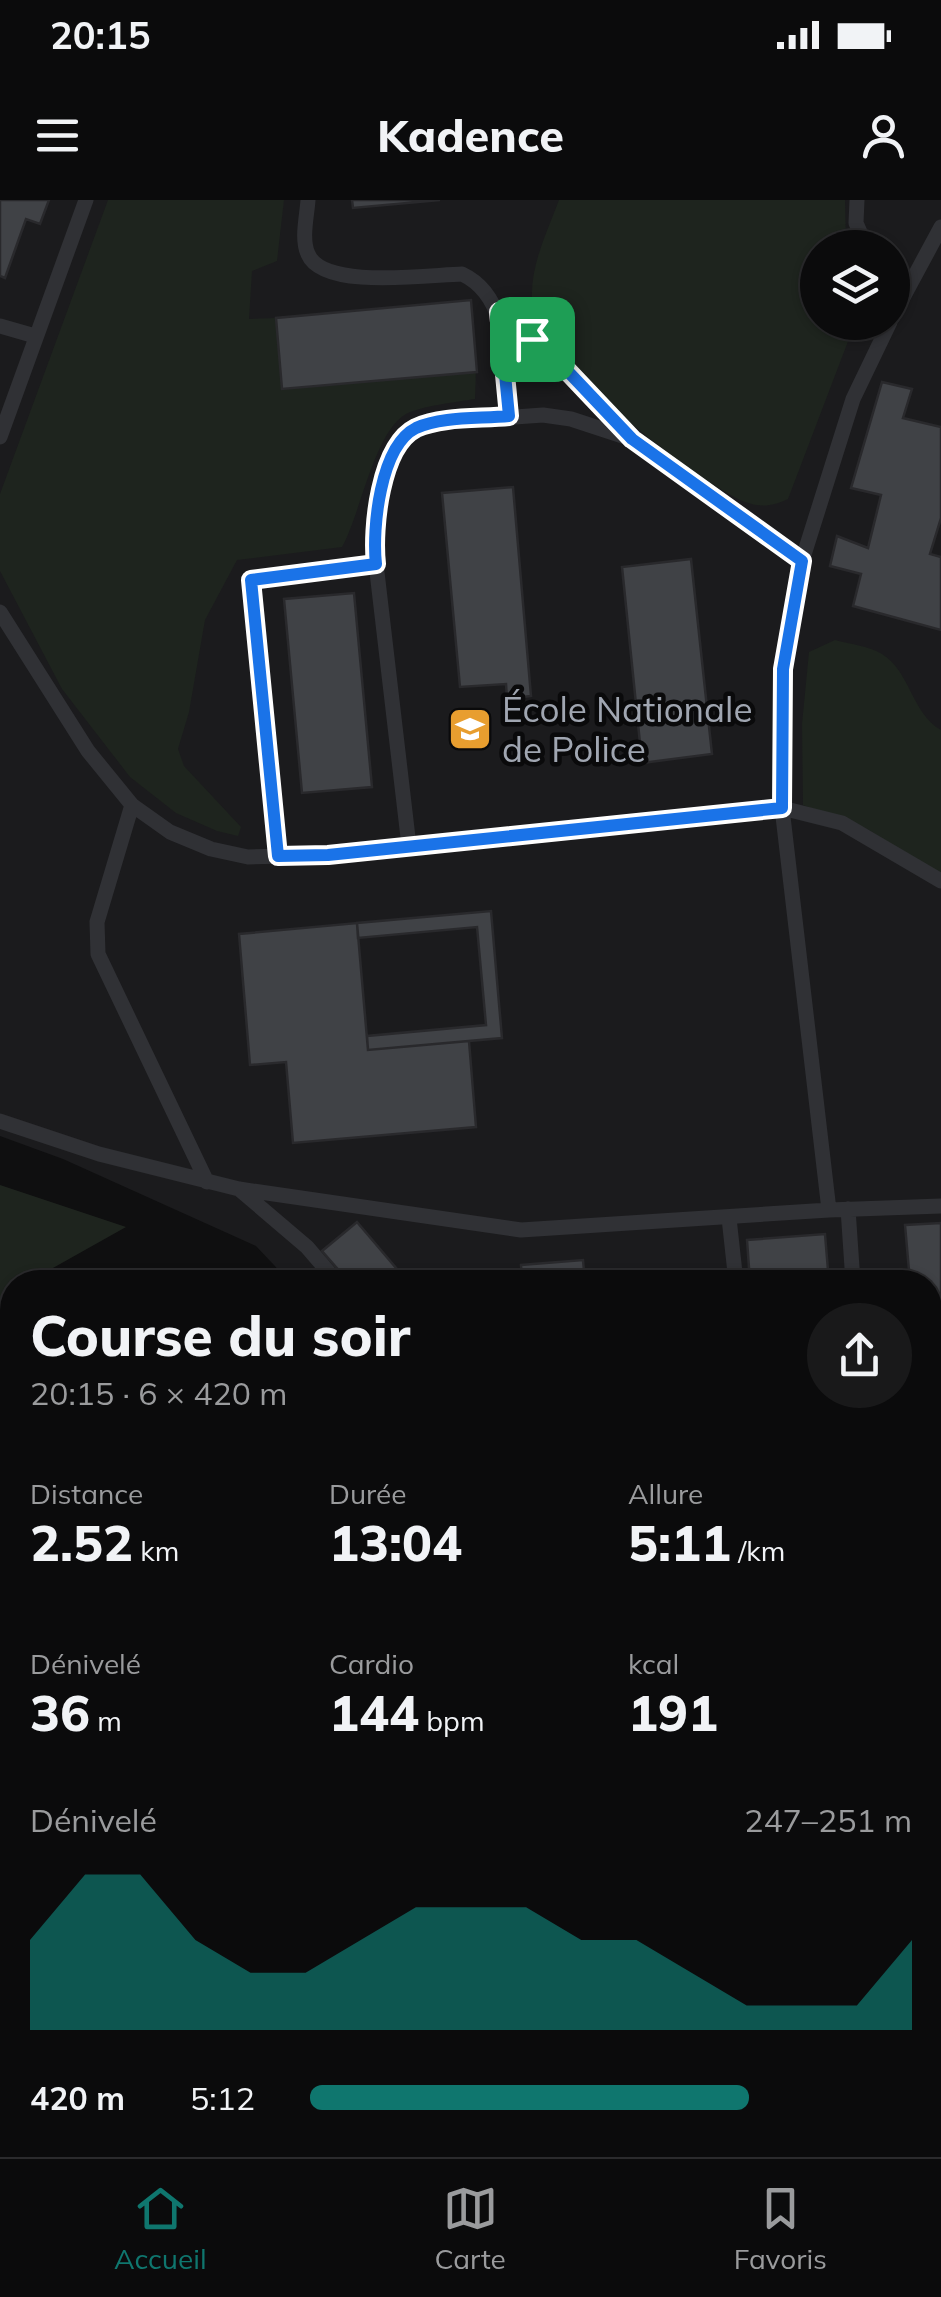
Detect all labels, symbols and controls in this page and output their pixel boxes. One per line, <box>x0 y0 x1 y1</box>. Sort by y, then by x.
text: 20:15 <box>50 11 151 59</box>
text: Kadence <box>377 107 564 163</box>
icon: menu <box>30 108 85 163</box>
icon: person <box>856 108 911 163</box>
map controls <box>800 230 910 340</box>
button: layers <box>800 230 910 340</box>
pin <box>490 297 575 382</box>
icon: arrive <box>505 312 560 367</box>
place label: École Nationale de Police <box>502 687 753 771</box>
school or university icon: École Nationale de Police <box>447 706 493 752</box>
text: Course du soir <box>30 1301 410 1370</box>
button: share <box>807 1303 912 1408</box>
text: 20:15 · 6 × 420 m <box>30 1373 287 1413</box>
text: Distance <box>30 1476 143 1511</box>
text: Durée <box>329 1476 407 1511</box>
text: Allure <box>628 1476 703 1511</box>
text: 2.52 <box>30 1511 133 1574</box>
text: 13:04 <box>329 1511 462 1574</box>
text: 5:11 <box>628 1511 731 1574</box>
text: km <box>133 1533 179 1568</box>
text: /km <box>731 1533 785 1568</box>
text: Dénivelé <box>30 1646 141 1681</box>
text: Cardio <box>329 1646 414 1681</box>
text: kcal <box>628 1646 679 1681</box>
text: 36 <box>30 1681 90 1744</box>
text: 144 <box>329 1681 419 1744</box>
text: 191 <box>628 1681 718 1744</box>
text: m <box>90 1703 122 1738</box>
text: bpm <box>419 1703 485 1738</box>
text: Dénivelé <box>30 1800 157 1840</box>
text: 247–251 m <box>744 1800 912 1840</box>
text: 420 m <box>30 2078 125 2118</box>
text: 5:12 <box>190 2078 255 2118</box>
tab: Accueil <box>114 2181 207 2276</box>
tab: Carte <box>435 2181 506 2276</box>
tab: Favoris <box>734 2181 827 2276</box>

